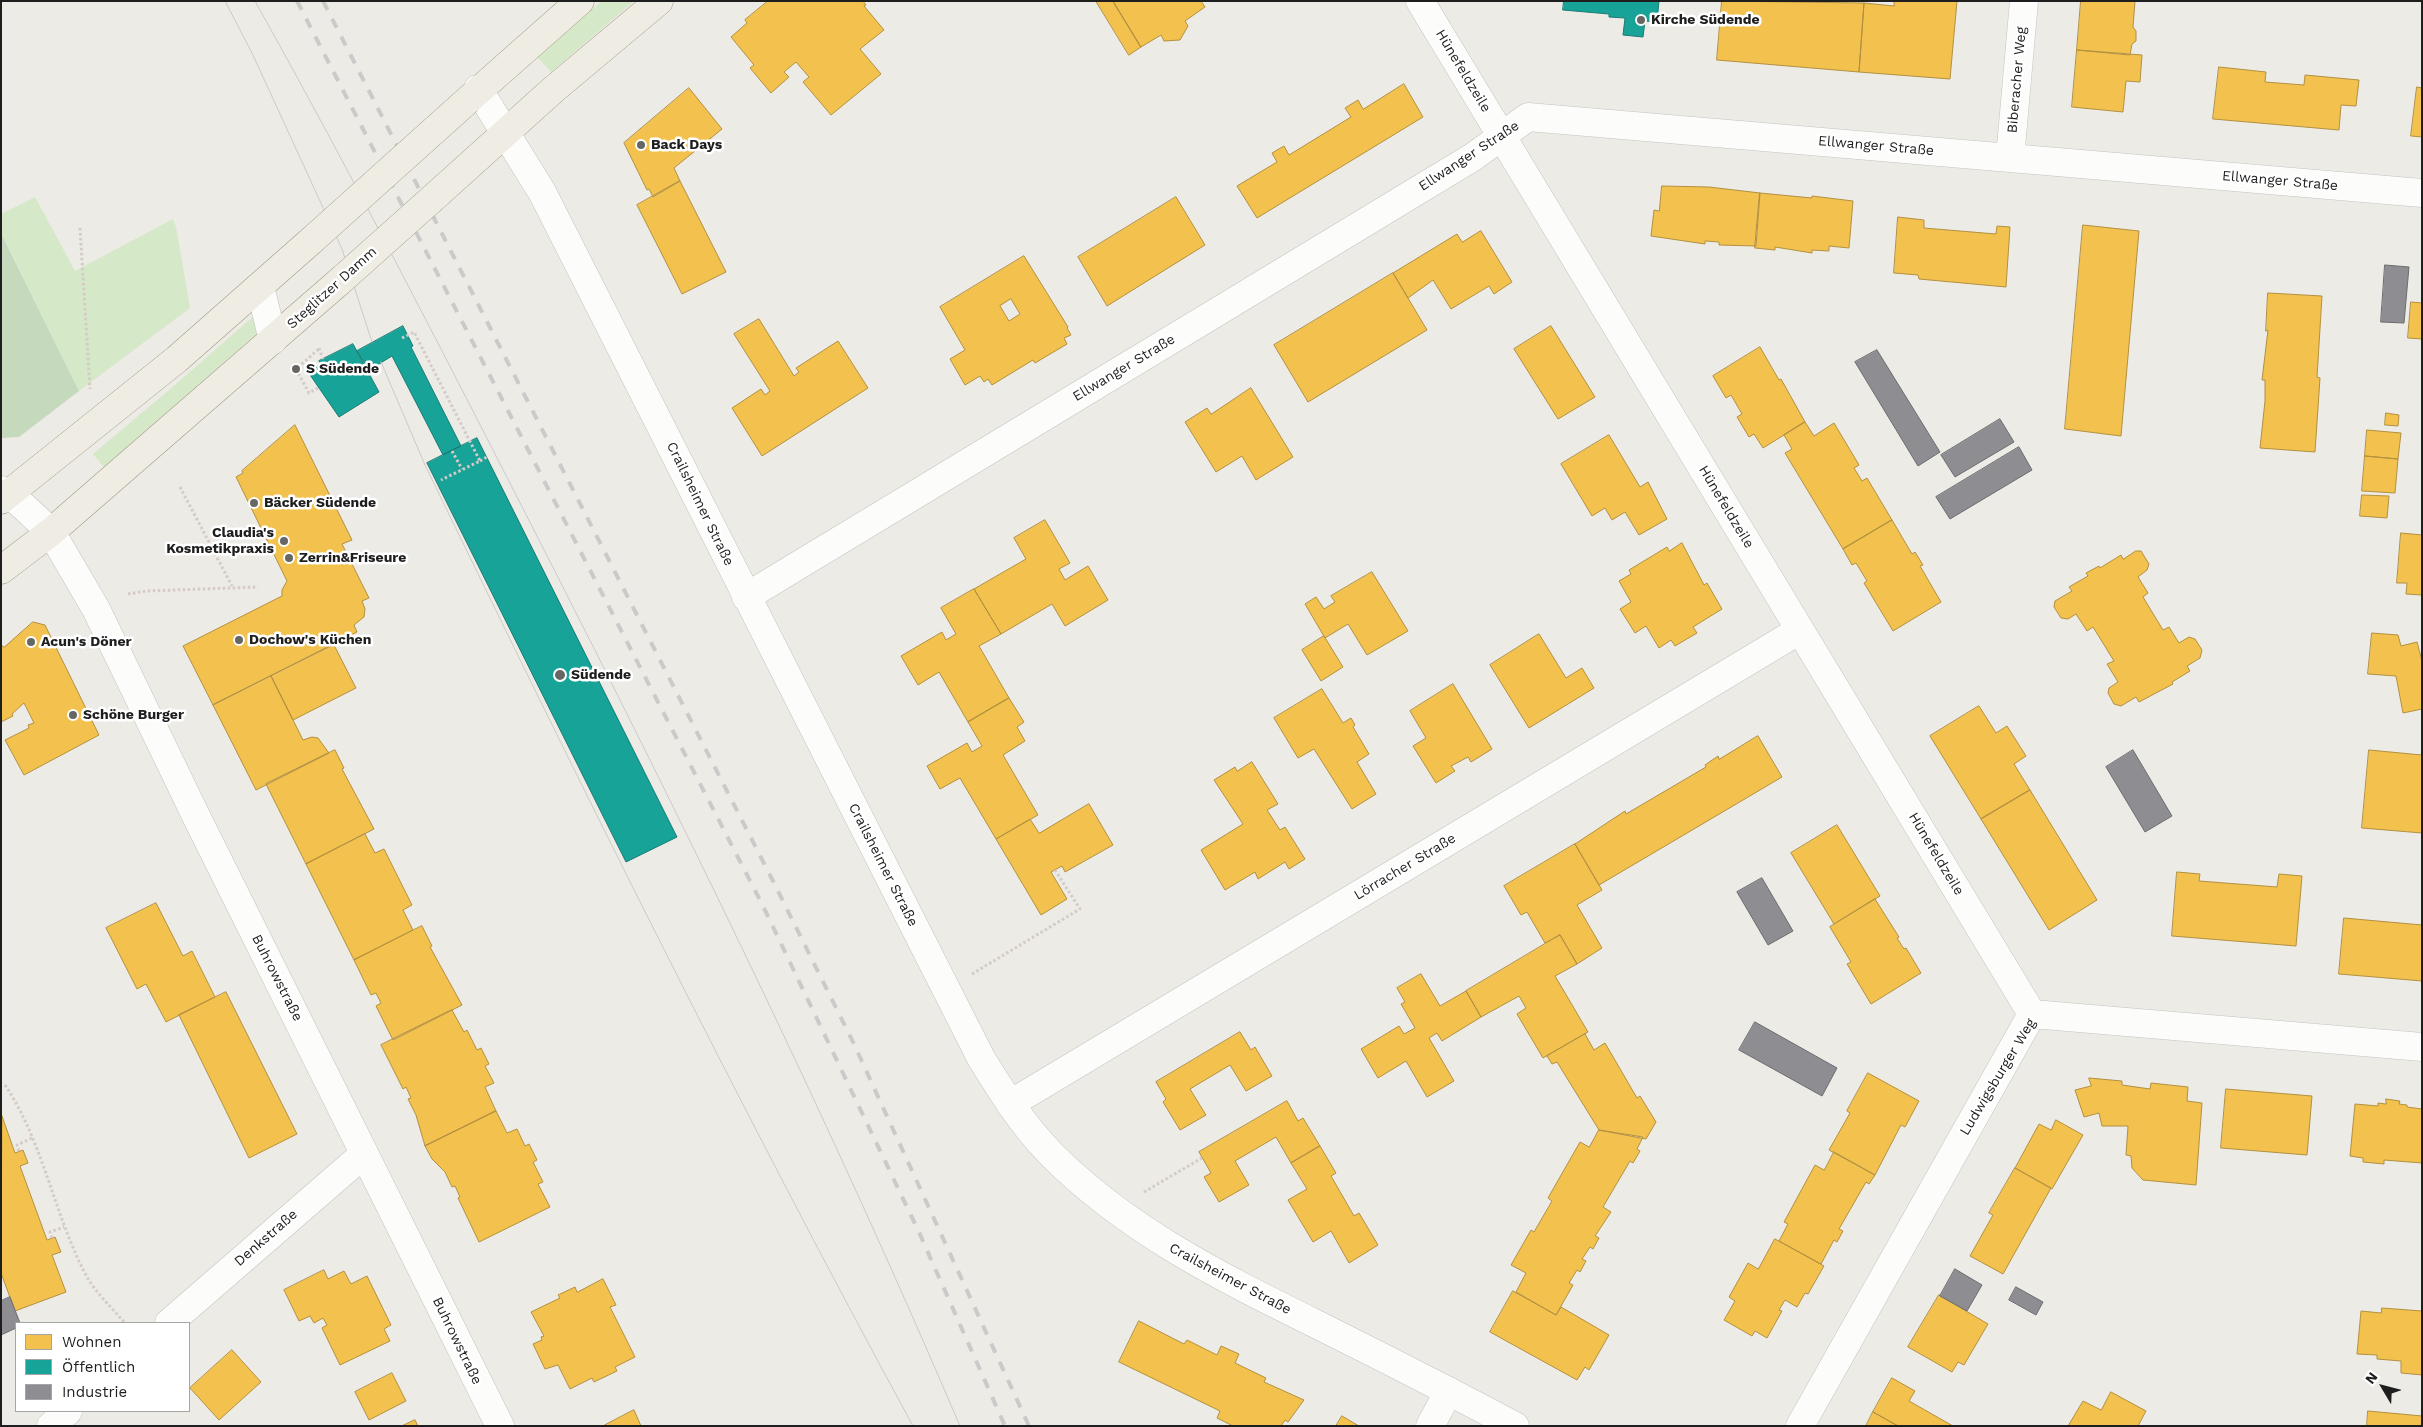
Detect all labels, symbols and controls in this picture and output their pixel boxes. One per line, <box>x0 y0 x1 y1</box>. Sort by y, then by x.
place label: Kirche Südende <box>1651 12 1760 28</box>
marker: Kirche Südende <box>1635 14 1647 26</box>
street label: Biberacher Weg <box>2004 26 2030 134</box>
street label: Hünefeldzeile <box>1432 27 1494 115</box>
street label: Ellwanger Straße <box>1416 117 1522 195</box>
street label: Ellwanger Straße <box>1817 133 1935 159</box>
place label: Back Days <box>651 137 722 153</box>
marker: Back Days <box>635 139 647 151</box>
street label: Ellwanger Straße <box>2221 168 2339 194</box>
street label: Steglitzer Damm <box>284 243 380 333</box>
street label: Ellwanger Straße <box>1070 331 1178 405</box>
place label: S Südende <box>306 361 379 377</box>
marker: S Südende <box>290 363 302 375</box>
street label: Crailsheimer Straße <box>663 439 737 569</box>
street label: Hünefeldzeile <box>1695 463 1757 551</box>
place label: Bäcker Südende <box>264 495 376 511</box>
marker: Bäcker Südende <box>248 497 260 509</box>
place label: Claudia's Kosmetikpraxis <box>166 525 274 558</box>
marker: Claudia's Kosmetikpraxis <box>278 535 290 547</box>
place label: Zerrin&Friseure <box>299 550 406 566</box>
marker: Zerrin&Friseure <box>283 552 295 564</box>
place label: Dochow's Küchen <box>249 632 371 648</box>
place label: Acun's Döner <box>41 634 132 650</box>
marker: Dochow's Küchen <box>233 634 245 646</box>
marker: Acun's Döner <box>25 636 37 648</box>
place label: Südende <box>571 667 631 683</box>
marker: Südende <box>553 668 567 682</box>
place label: Schöne Burger <box>83 707 184 723</box>
marker: Schöne Burger <box>67 709 79 721</box>
street label: Crailsheimer Straße <box>845 801 921 929</box>
street label: Hünefeldzeile <box>1905 810 1967 898</box>
street label: Lörracher Straße <box>1351 830 1459 904</box>
street label: Buhrowstraße <box>248 932 306 1024</box>
street label: Ludwigsburger Weg <box>1957 1016 2039 1138</box>
street label: Denkstraße <box>231 1206 301 1270</box>
street label: Crailsheimer Straße <box>1166 1240 1294 1318</box>
street label: Buhrowstraße <box>429 1295 485 1387</box>
legend <box>15 1322 190 1412</box>
text: Wohnen <box>62 1333 121 1351</box>
text: Öffentlich <box>62 1358 135 1376</box>
north arrow <box>2358 1362 2408 1412</box>
text: N <box>2362 1369 2381 1387</box>
text: Industrie <box>62 1383 127 1401</box>

